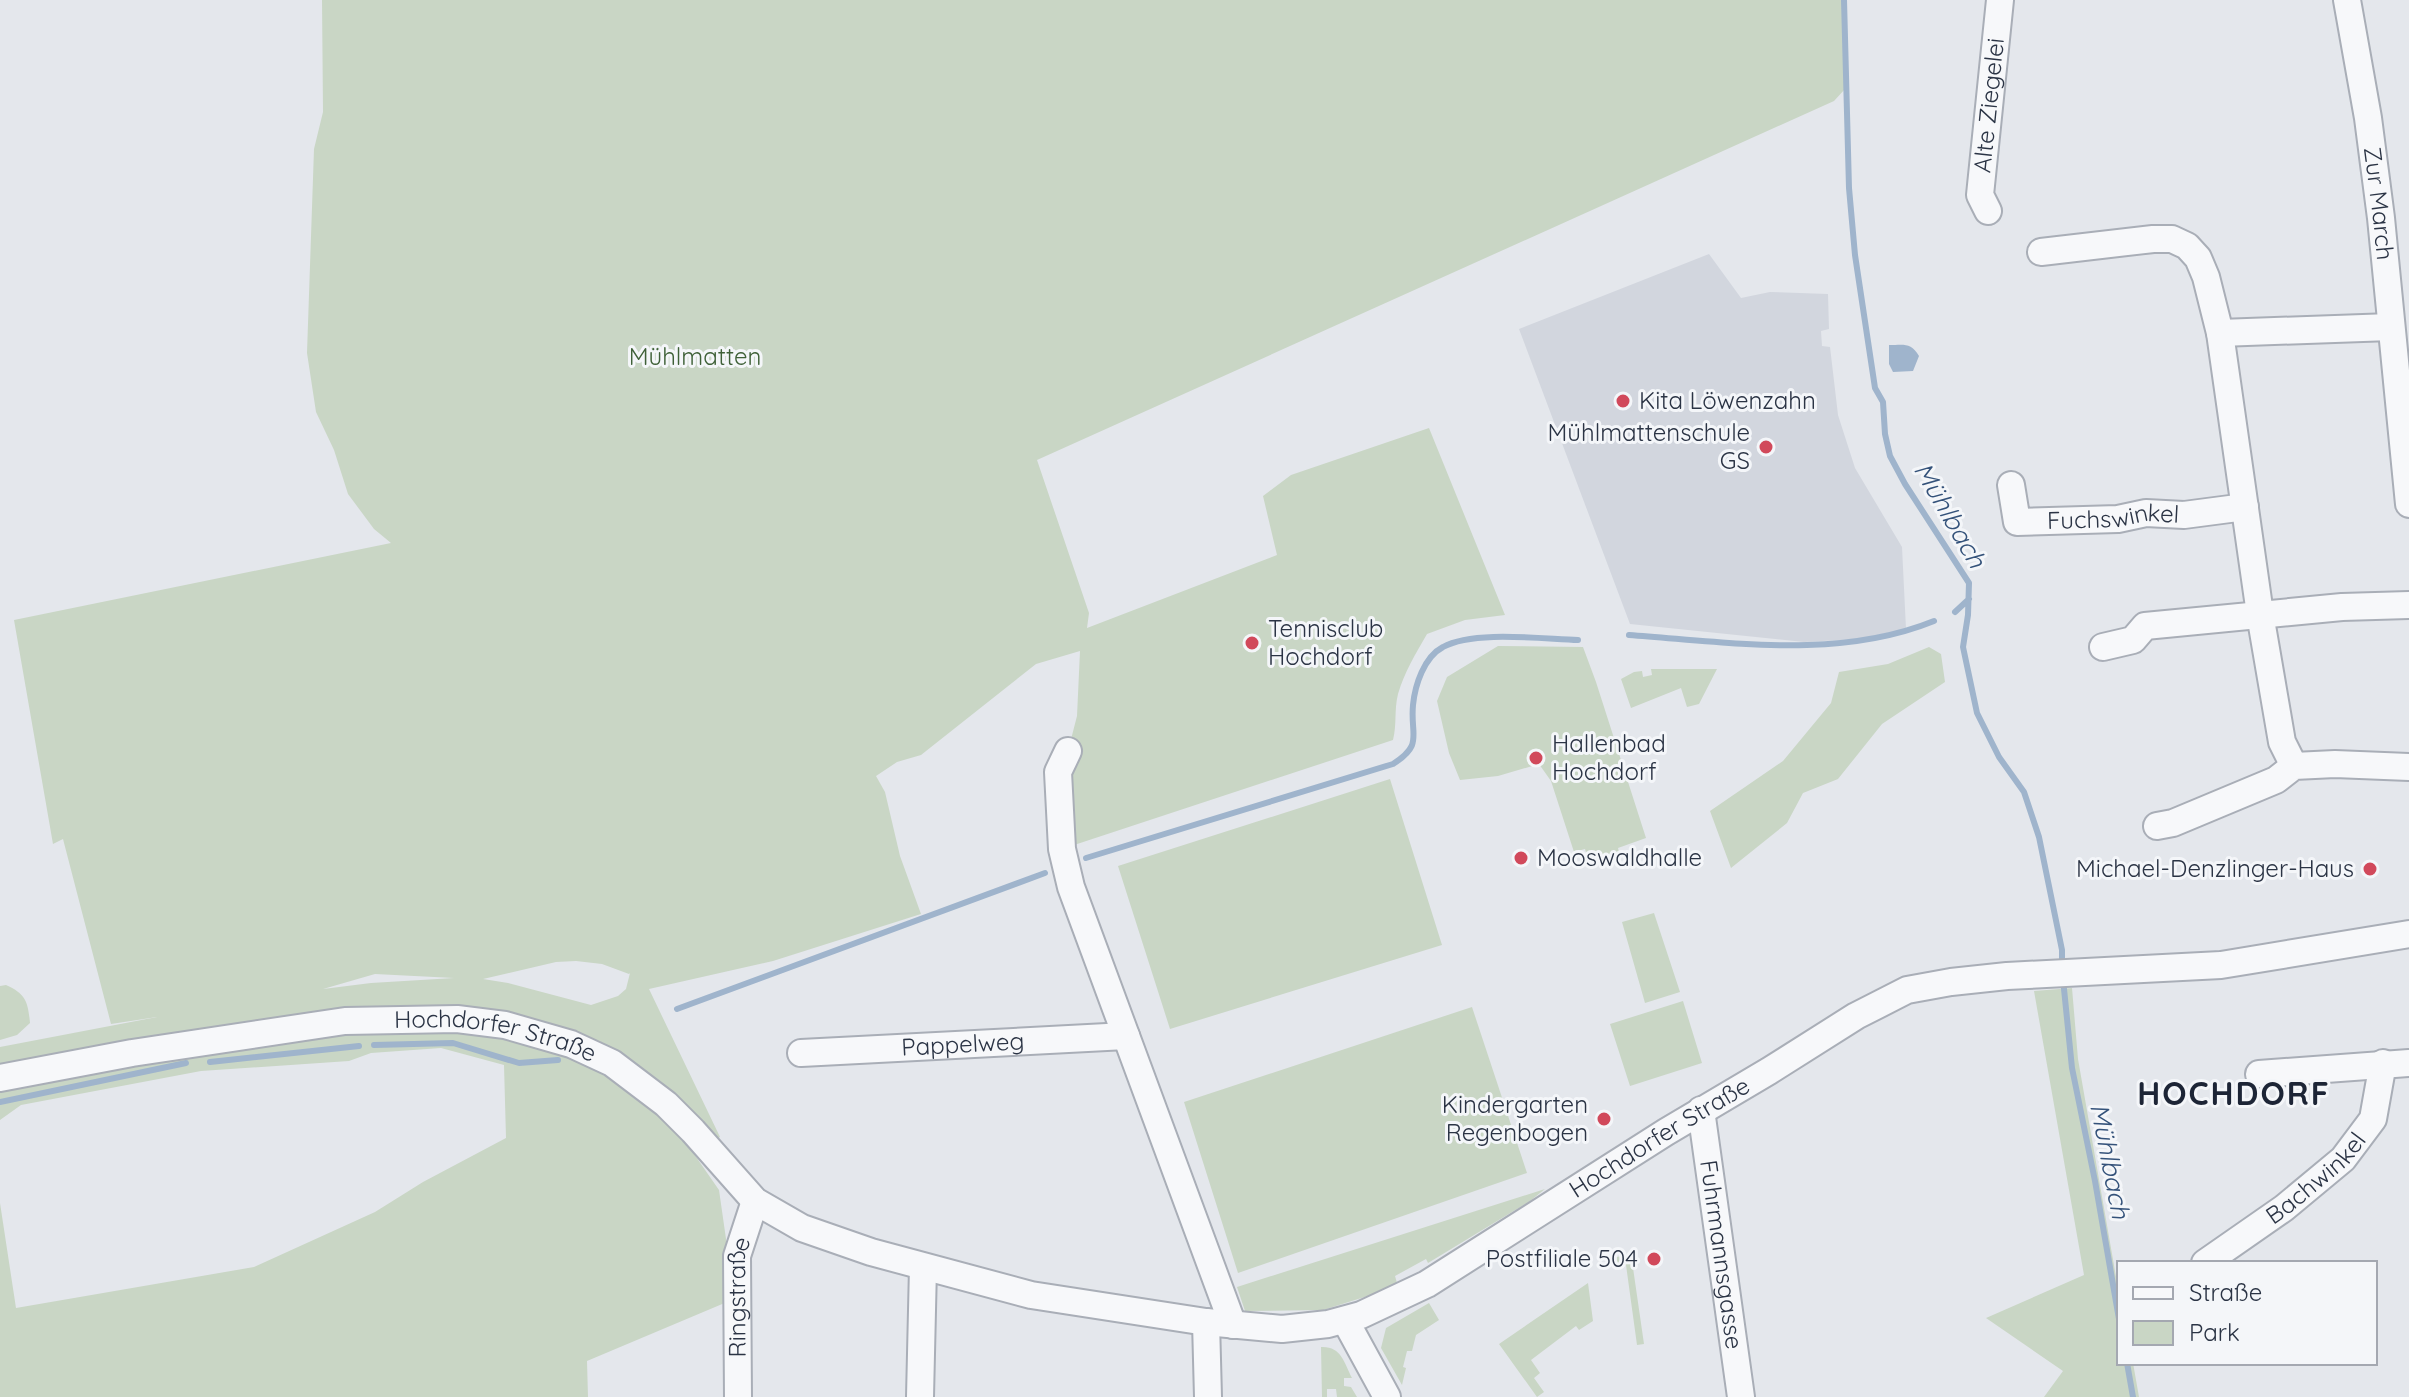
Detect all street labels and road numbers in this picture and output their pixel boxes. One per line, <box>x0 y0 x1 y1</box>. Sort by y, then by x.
street label: Alte Ziegelei <box>1966 36 2010 174</box>
street label: Zur March <box>2358 145 2401 261</box>
street label: Fuchswinkel <box>2047 497 2180 535</box>
street label: Hochdorfer Straße <box>394 1002 602 1068</box>
street label: Pappelweg <box>900 1025 1025 1062</box>
street label: Hochdorfer Straße <box>1563 1070 1755 1204</box>
street label: Bachwinkel <box>2260 1126 2372 1230</box>
street label: Fuhrmannsgasse <box>1694 1158 1750 1351</box>
street label: Ringstraße <box>721 1233 756 1358</box>

